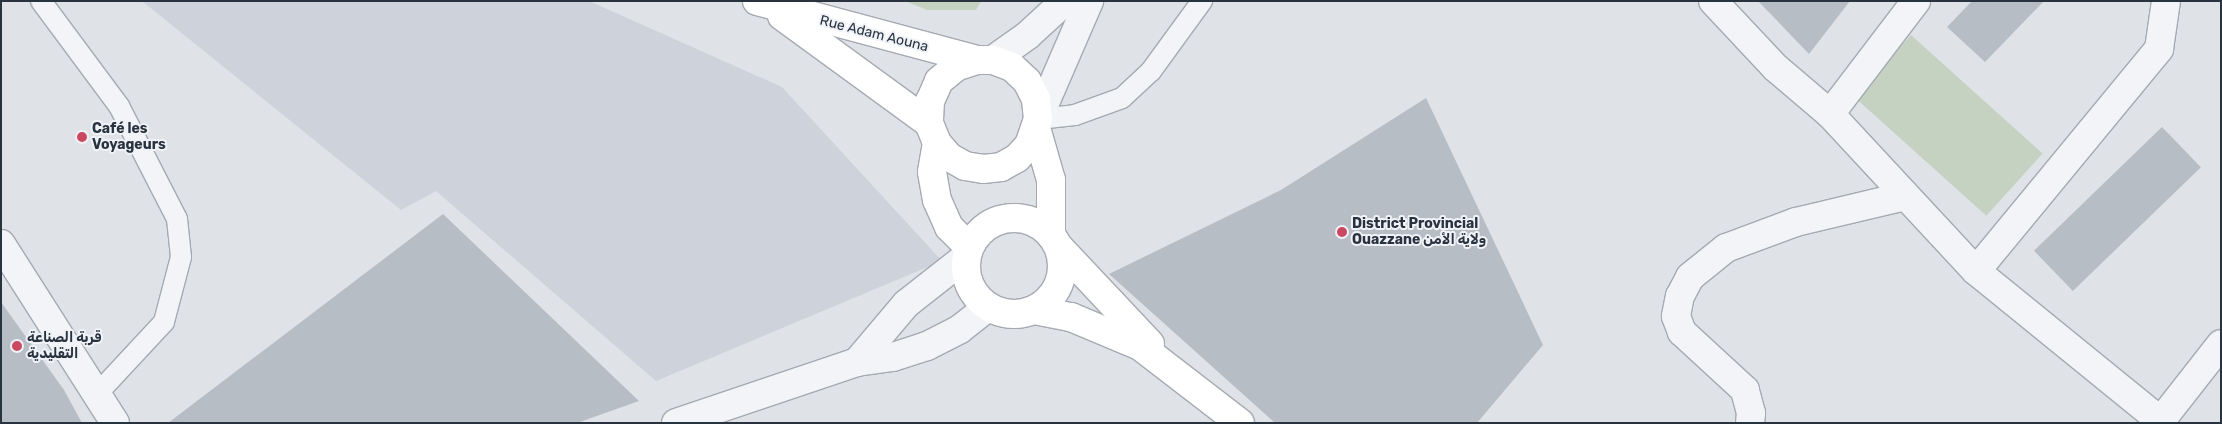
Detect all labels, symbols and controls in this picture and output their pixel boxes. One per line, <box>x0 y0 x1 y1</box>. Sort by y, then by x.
street label: Rue Adam Aouna <box>818 12 930 56</box>
place label: Café les Voyageurs <box>92 121 166 154</box>
marker: Café les Voyageurs <box>76 131 88 143</box>
place label: District Provincial Ouazzane ولاية الأمن <box>1352 216 1486 248</box>
marker: District Provincial Ouazzane ولاية الأمن <box>1336 226 1348 238</box>
place label: قربة الصناعة التقليدية <box>27 330 101 362</box>
marker: قربة الصناعة التقليدية <box>11 340 23 352</box>

